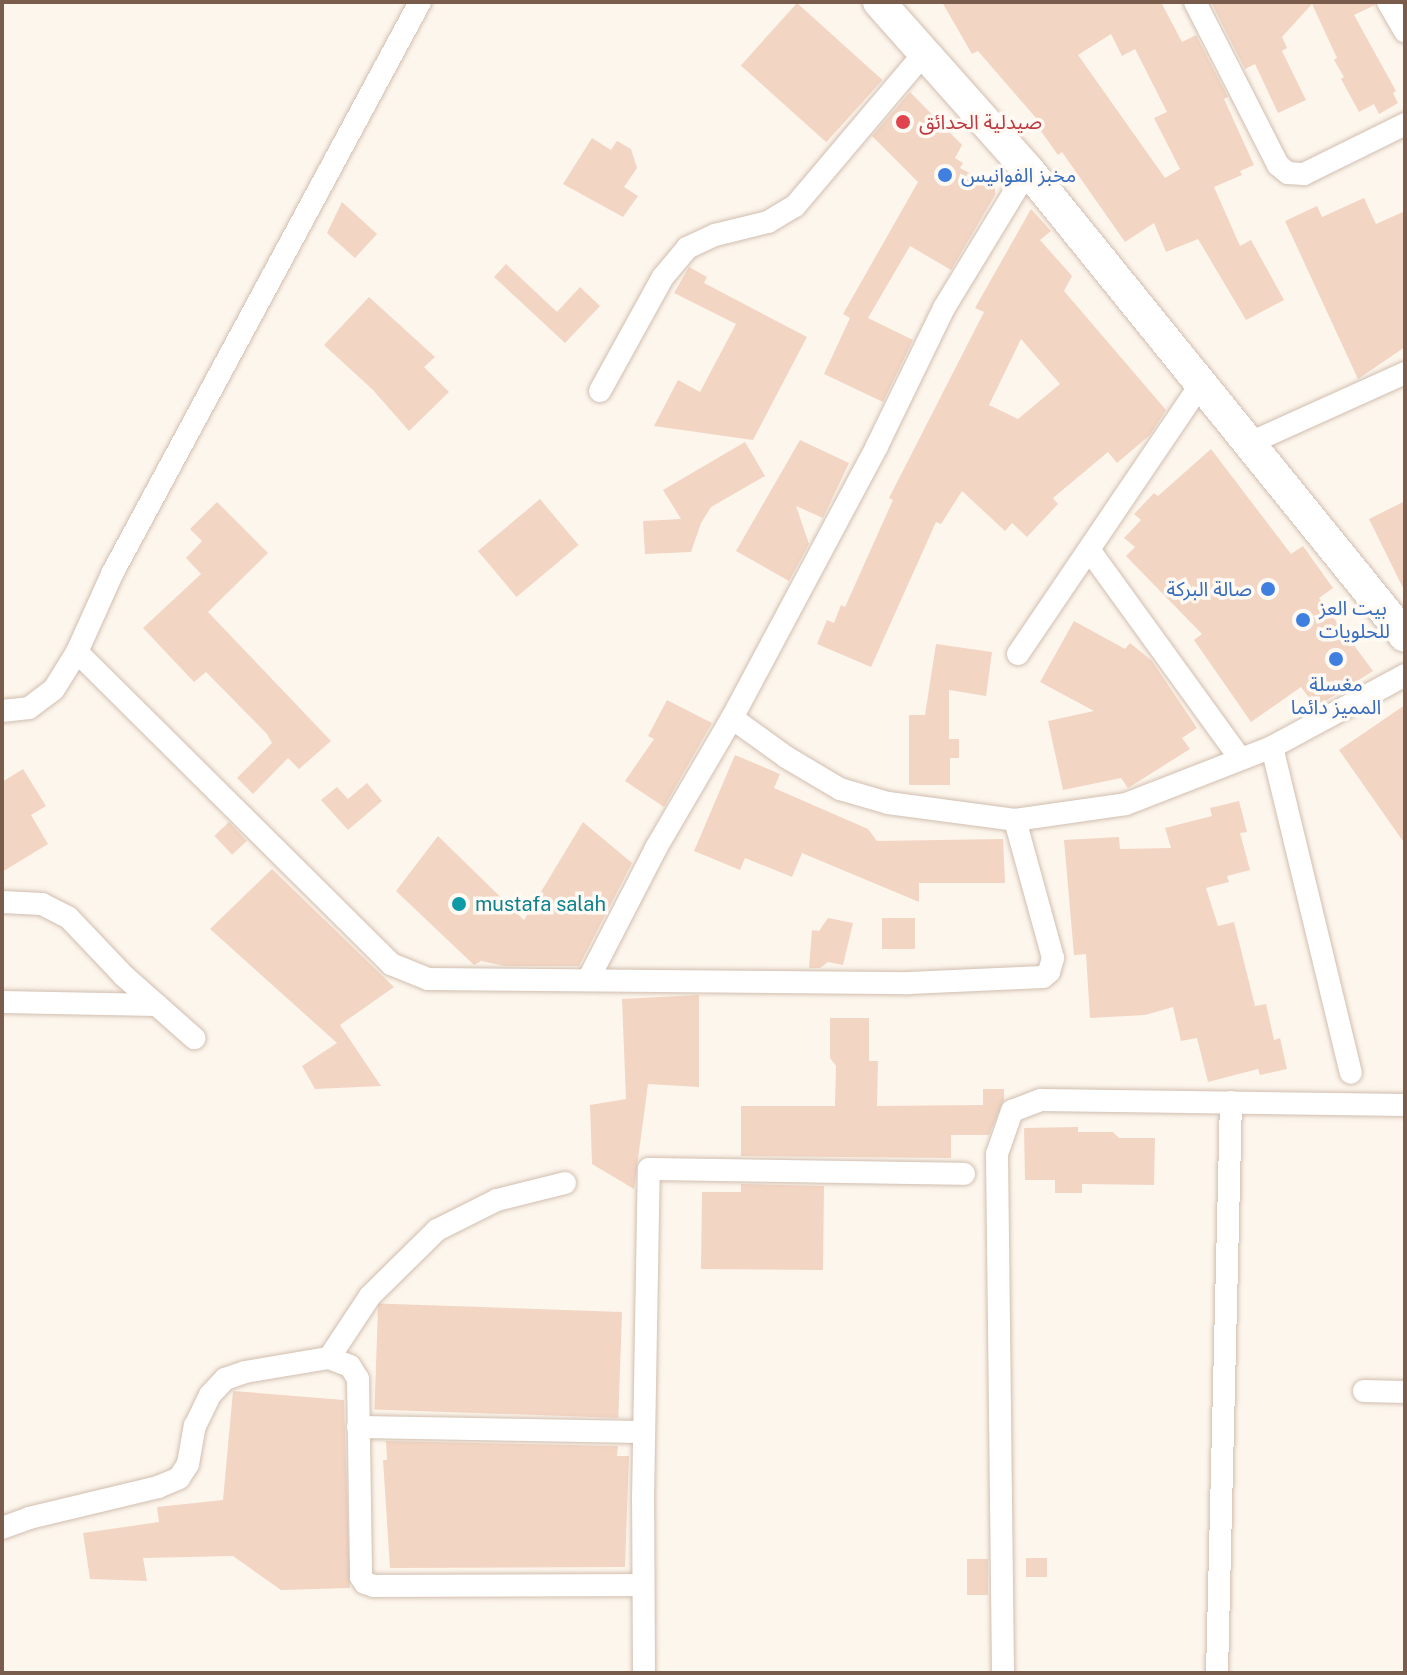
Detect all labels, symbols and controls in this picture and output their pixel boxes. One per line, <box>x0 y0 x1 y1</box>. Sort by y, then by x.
place label: صيدلية الحدائق <box>919 110 1042 134</box>
marker: صيدلية الحدائق <box>894 113 912 131</box>
place label: مخبز الفوانيس <box>961 163 1076 187</box>
marker: مخبز الفوانيس <box>936 166 954 184</box>
place label: صالة البركة <box>1166 577 1252 601</box>
marker: صالة البركة <box>1259 580 1277 598</box>
place label: بيت العز للحلويات <box>1319 596 1390 643</box>
marker: بيت العز للحلويات <box>1294 611 1312 629</box>
marker: مغسلة المميز دائما <box>1327 650 1345 668</box>
place label: مغسلة المميز دائما <box>1291 672 1381 719</box>
place label: mustafa salah <box>475 892 606 916</box>
marker: mustafa salah <box>450 895 468 913</box>

